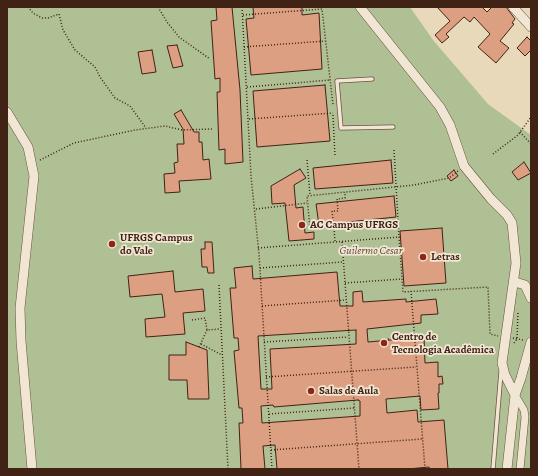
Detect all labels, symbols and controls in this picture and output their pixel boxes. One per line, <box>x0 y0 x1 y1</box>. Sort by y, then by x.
place label: AC Campus UFRGS <box>310 218 398 232</box>
marker: AC Campus UFRGS <box>297 220 307 230</box>
place label: UFRGS Campus do Vale <box>120 231 193 257</box>
marker: UFRGS Campus do Vale <box>107 239 117 249</box>
park label: Guilermo Cesar <box>340 244 402 258</box>
place label: Letras <box>431 250 460 264</box>
marker: Letras <box>418 252 428 262</box>
place label: Centro de Tecnologia Acadêmica <box>392 330 494 356</box>
marker: Centro de Tecnologia Acadêmica <box>379 338 389 348</box>
place label: Salas de Aula <box>319 384 378 398</box>
marker: Salas de Aula <box>306 386 316 396</box>

